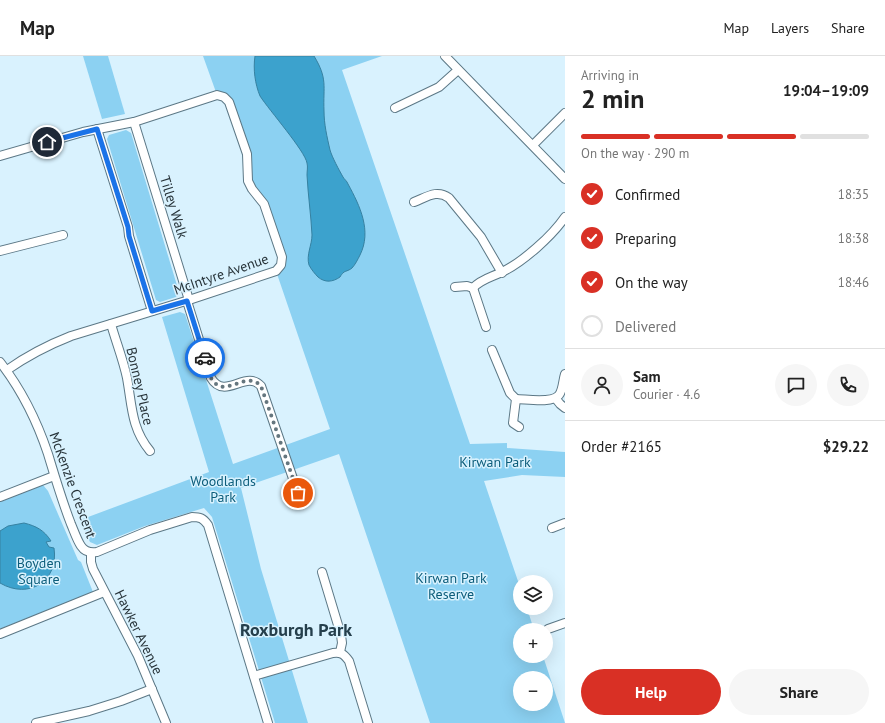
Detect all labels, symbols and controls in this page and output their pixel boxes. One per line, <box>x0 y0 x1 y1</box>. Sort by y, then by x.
text: Map <box>20 16 55 40</box>
text: Map <box>723 19 749 37</box>
text: Layers <box>771 19 809 37</box>
text: Share <box>831 19 865 37</box>
text: Arriving in <box>581 67 639 84</box>
text: 19:04–19:09 <box>783 81 869 100</box>
text: 2 min <box>581 82 644 115</box>
pin <box>30 125 64 159</box>
icon: home <box>36 131 58 153</box>
text: On the way · 290 m <box>581 145 689 162</box>
street label: Tilley Walk <box>156 173 192 241</box>
icon: check <box>581 183 603 205</box>
text: Confirmed <box>615 185 680 204</box>
text: 18:35 <box>838 186 869 203</box>
icon: check <box>581 227 603 249</box>
text: Preparing <box>615 229 677 248</box>
text: 18:38 <box>838 230 869 247</box>
street label: McIntyre Avenue <box>171 249 271 299</box>
icon: check <box>581 271 603 293</box>
text: On the way <box>615 273 688 292</box>
text: 18:46 <box>838 274 869 291</box>
text: Delivered <box>615 317 676 336</box>
courier <box>185 338 225 378</box>
street label: Bonney Place <box>122 345 158 427</box>
icon: car <box>194 347 216 369</box>
button: person <box>581 364 623 406</box>
button: chat <box>775 364 817 406</box>
button: phone <box>827 364 869 406</box>
text: Sam <box>633 367 660 386</box>
text: Courier · 4.6 <box>633 386 700 403</box>
street label: McKenzie Crescent <box>45 429 101 541</box>
text: Order #2165 <box>581 437 662 456</box>
text: $29.22 <box>823 437 869 456</box>
park label: Kirwan Park <box>459 453 531 471</box>
park label: Woodlands Park <box>190 472 256 506</box>
pin <box>281 476 315 510</box>
icon: bag <box>287 482 309 504</box>
park label: Boyden Square <box>17 554 61 588</box>
park label: Kirwan Park Reserve <box>415 569 487 603</box>
map controls <box>513 575 553 711</box>
button: layers <box>513 575 553 615</box>
street label: Hawker Avenue <box>111 587 167 677</box>
district label: Roxburgh Park <box>240 618 352 641</box>
button: + <box>513 623 553 663</box>
button: Help <box>581 669 721 715</box>
button: Share <box>729 669 869 715</box>
button: − <box>513 671 553 711</box>

